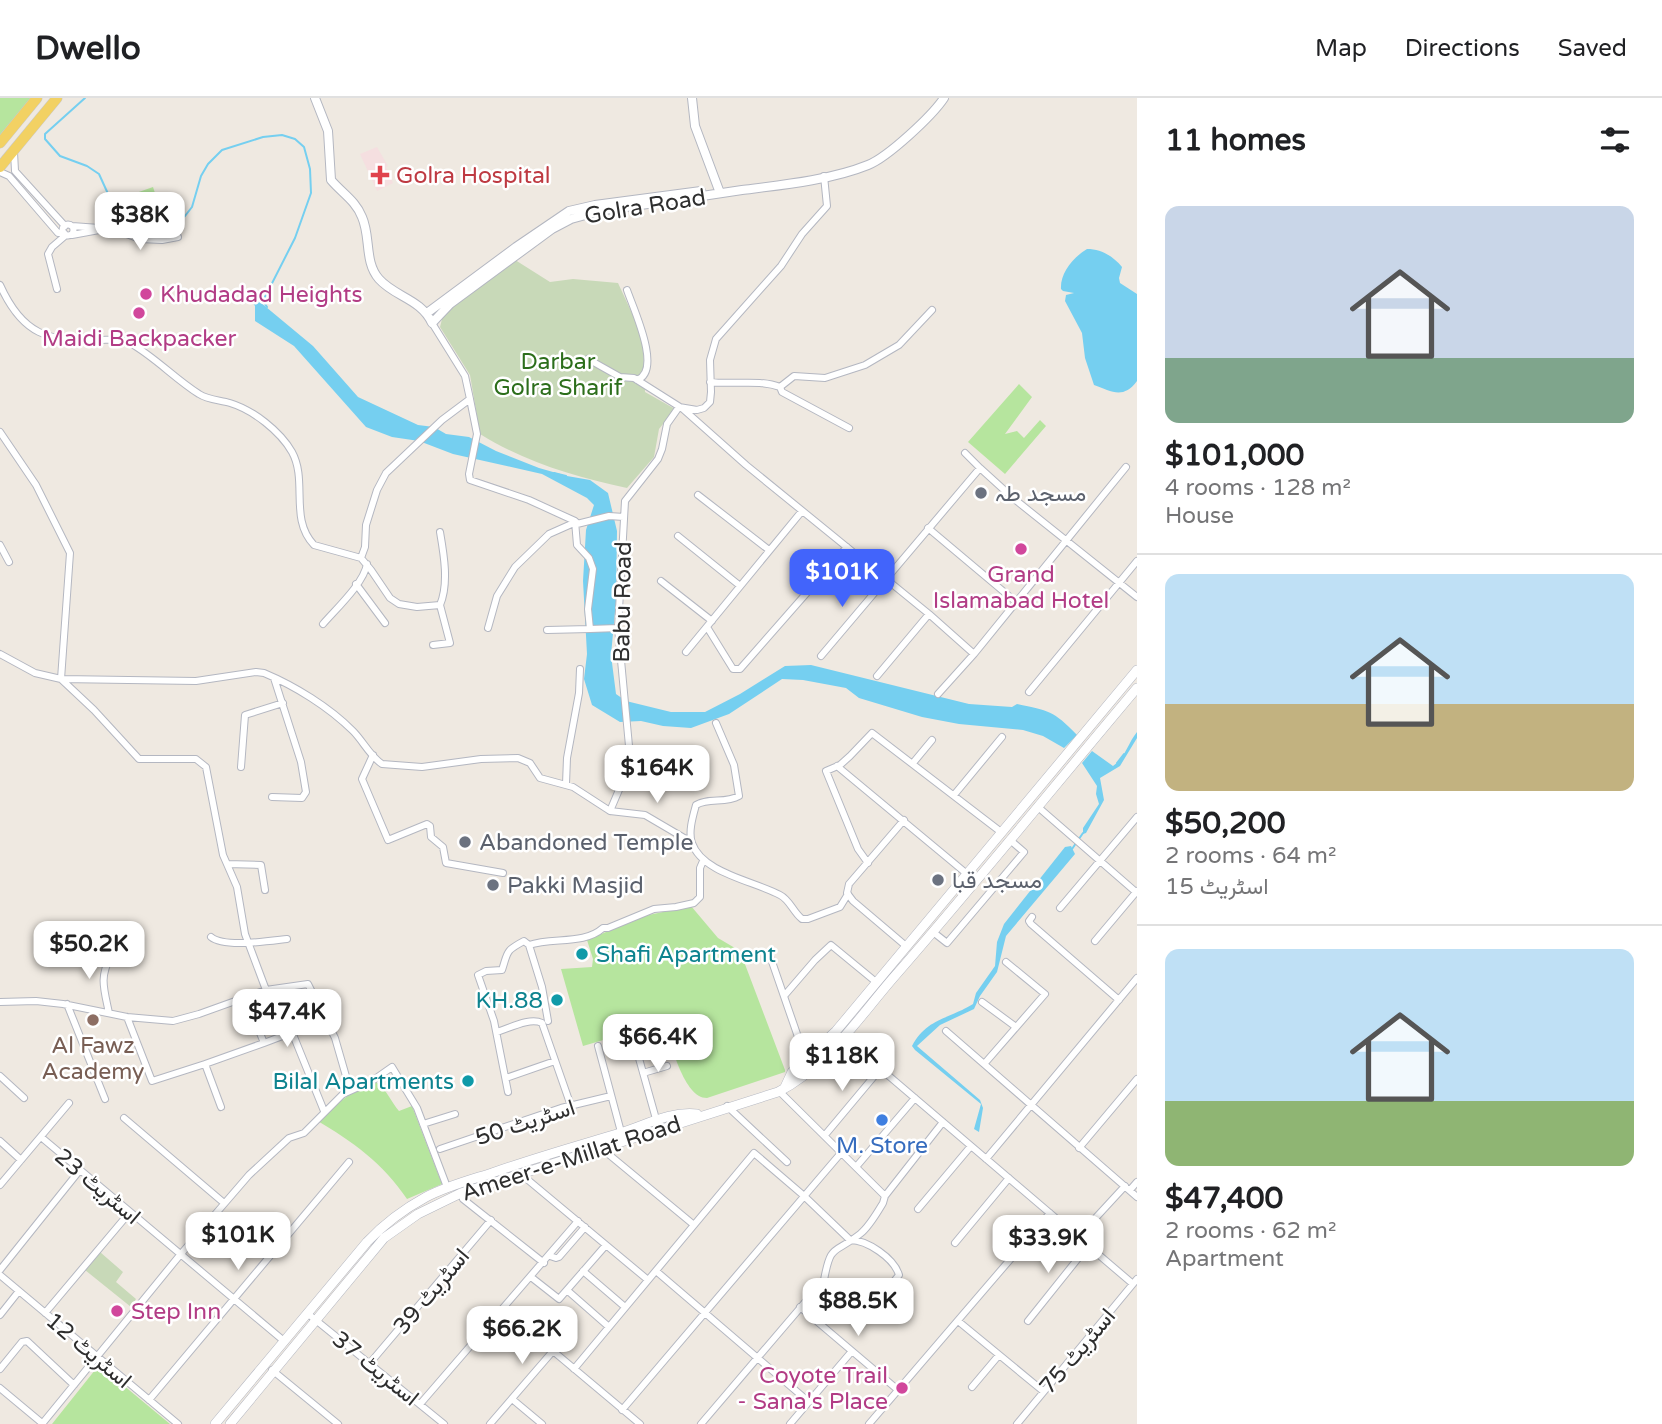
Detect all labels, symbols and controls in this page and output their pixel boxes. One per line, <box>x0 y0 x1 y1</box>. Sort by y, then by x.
text: Dwello <box>35 29 141 68</box>
text: Map <box>1315 34 1367 63</box>
text: Directions <box>1405 34 1520 63</box>
text: Saved <box>1558 34 1627 63</box>
icon: filters <box>1596 121 1634 159</box>
text: 11 homes <box>1165 122 1306 159</box>
place label: Golra Hospital <box>396 162 551 190</box>
marker: Golra Hospital <box>370 165 390 185</box>
street label: Golra Road <box>582 184 708 230</box>
pin: $38K <box>99 192 181 252</box>
text: $38K <box>111 201 169 229</box>
icon: home <box>1337 251 1463 377</box>
place label: Khudadad Heights <box>160 281 363 309</box>
marker: Khudadad Heights <box>138 286 154 302</box>
marker: Maidi Backpacker <box>131 305 147 321</box>
place label: Maidi Backpacker <box>42 325 236 353</box>
park label: Darbar Golra Sharif <box>493 348 623 402</box>
text: $101,000 <box>1165 437 1304 474</box>
text: 4 rooms · 128 m² <box>1165 474 1351 502</box>
place label: مسجد طہ <box>995 480 1086 508</box>
marker: مسجد طہ <box>973 485 989 501</box>
text: House <box>1165 502 1234 530</box>
street label: Babu Road <box>608 541 638 663</box>
marker: Grand Islamabad Hotel <box>1013 541 1029 557</box>
pin: $101K <box>793 550 891 609</box>
text: $101K <box>806 558 878 586</box>
place label: Grand Islamabad Hotel <box>933 561 1109 615</box>
icon: home <box>1337 619 1463 745</box>
pin: $164K <box>608 746 706 805</box>
text: $164K <box>621 754 693 782</box>
text: $50,200 <box>1165 805 1285 842</box>
place label: Abandoned Temple <box>479 829 693 857</box>
marker: Abandoned Temple <box>457 834 473 850</box>
text: 2 rooms · 64 m² <box>1165 842 1336 870</box>
place label: مسجد قبا <box>952 867 1042 895</box>
place label: Pakki Masjid <box>507 872 644 900</box>
marker: مسجد قبا <box>930 872 946 888</box>
text: اسٹریٹ 15 <box>1165 873 1269 901</box>
marker: Pakki Masjid <box>485 877 501 893</box>
pin: $50.2K <box>32 922 146 981</box>
text: $50.2K <box>50 930 128 958</box>
place label: Shafi Apartment <box>596 941 776 969</box>
marker: Shafi Apartment <box>574 946 590 962</box>
place label: KH.88 <box>475 987 543 1015</box>
pin: $47.4K <box>230 990 344 1049</box>
marker: KH.88 <box>549 992 565 1008</box>
icon: home <box>1337 994 1463 1120</box>
text: $47.4K <box>248 998 326 1026</box>
marker: Al Fawz Academy <box>85 1012 101 1028</box>
pin: $66.4K <box>601 1014 715 1074</box>
text: $66.4K <box>619 1023 697 1051</box>
place label: Al Fawz Academy <box>42 1032 144 1086</box>
pin: $118K <box>793 1034 891 1093</box>
text: $118K <box>806 1042 878 1070</box>
place label: Bilal Apartments <box>272 1068 454 1096</box>
marker: Bilal Apartments <box>460 1073 476 1089</box>
street label: اسٹریٹ 50 <box>472 1094 579 1152</box>
street label: Ameer-e-Millat Road <box>458 1110 685 1208</box>
marker: M. Store <box>874 1112 890 1128</box>
place label: M. Store <box>836 1132 928 1160</box>
street label: اسٹریٹ 23 <box>49 1143 146 1231</box>
text: $47,400 <box>1165 1180 1283 1217</box>
pin: $101K <box>189 1212 287 1272</box>
pin: $33.9K <box>991 1216 1105 1275</box>
text: 2 rooms · 62 m² <box>1165 1217 1336 1245</box>
text: $101K <box>202 1221 274 1249</box>
text: $33.9K <box>1009 1224 1087 1252</box>
street label: اسٹریٹ 39 <box>388 1243 476 1340</box>
text: Apartment <box>1165 1245 1284 1273</box>
pin: $88.5K <box>801 1278 915 1338</box>
text: $88.5K <box>819 1287 897 1315</box>
place label: Step Inn <box>131 1298 221 1326</box>
marker: Step Inn <box>109 1303 125 1319</box>
street label: اسٹریٹ 75 <box>1034 1303 1122 1400</box>
pin: $66.2K <box>465 1306 579 1366</box>
street label: اسٹریٹ 12 <box>40 1307 137 1395</box>
text: $66.2K <box>483 1315 561 1343</box>
street label: اسٹریٹ 37 <box>326 1325 424 1412</box>
place label: Coyote Trail - Sana's Place <box>737 1362 888 1416</box>
marker: Coyote Trail - Sana's Place <box>894 1380 910 1396</box>

